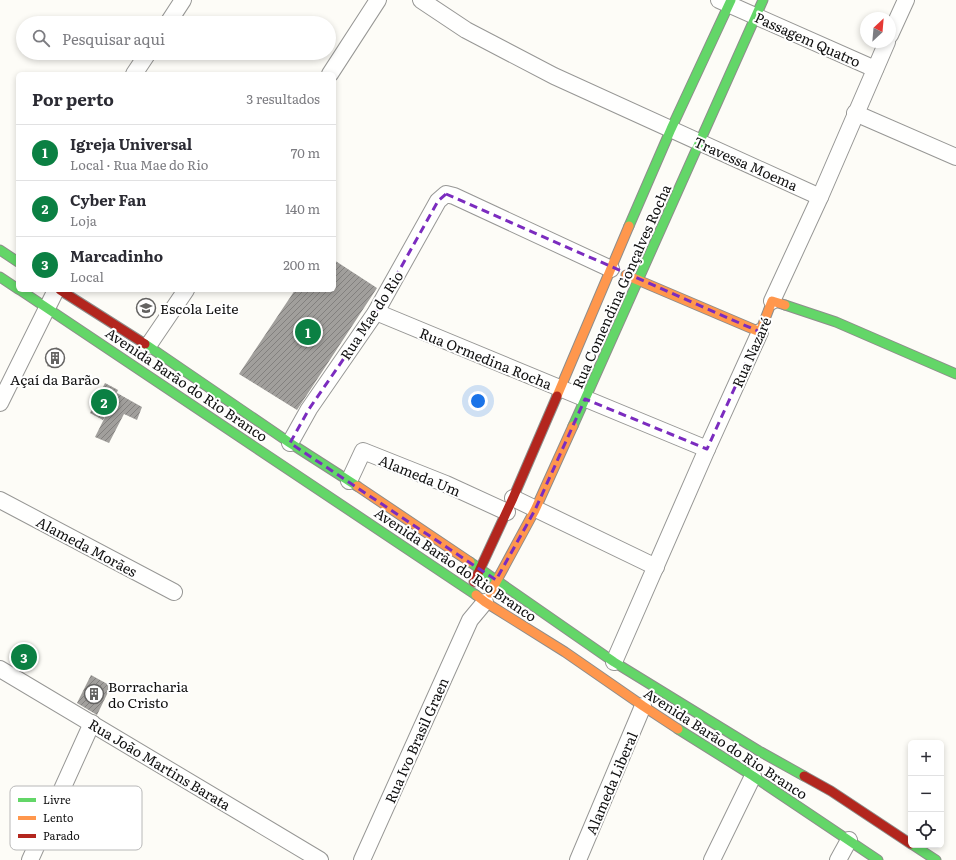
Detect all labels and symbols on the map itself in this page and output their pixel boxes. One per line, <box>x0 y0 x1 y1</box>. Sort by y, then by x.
street label: Passagem Quatro <box>752 7 864 71</box>
north arrow <box>860 12 896 48</box>
street label: Travessa Moema <box>691 131 802 195</box>
street label: Rua Comendina Gonçalves Rocha <box>567 180 675 391</box>
street label: Rua Mae do Rio <box>335 267 407 363</box>
school or university icon: Escola Leite <box>135 297 157 319</box>
place label: Escola Leite <box>160 298 238 318</box>
street label: Rua Nazaré <box>727 314 775 390</box>
pin: 1 <box>295 317 321 347</box>
street label: Avenida Barão do Rio Branco <box>102 322 272 446</box>
street label: Rua Ormedina Rocha <box>417 322 556 394</box>
building icon: Açaí da Barão <box>44 347 66 369</box>
place label: Açaí da Barão <box>10 369 100 389</box>
pin: 2 <box>91 387 117 417</box>
your location <box>468 391 488 411</box>
street label: Alameda Um <box>376 449 464 501</box>
street label: Avenida Barão do Rio Branco <box>371 502 541 626</box>
street label: Alameda Morães <box>33 511 141 581</box>
pin: 3 <box>11 642 37 672</box>
street label: Rua Ivo Brasil Graen <box>379 674 453 806</box>
place label: Borracharia do Cristo <box>108 676 189 712</box>
street label: Avenida Barão do Rio Branco <box>640 682 812 804</box>
building icon: Borracharia do Cristo <box>83 683 105 705</box>
street label: Rua João Martins Barata <box>85 714 235 815</box>
street label: Alameda Liberal <box>580 728 642 837</box>
legend <box>10 786 142 850</box>
text: Livre <box>43 791 71 807</box>
text: Lento <box>43 809 73 825</box>
text: Parado <box>43 827 80 843</box>

